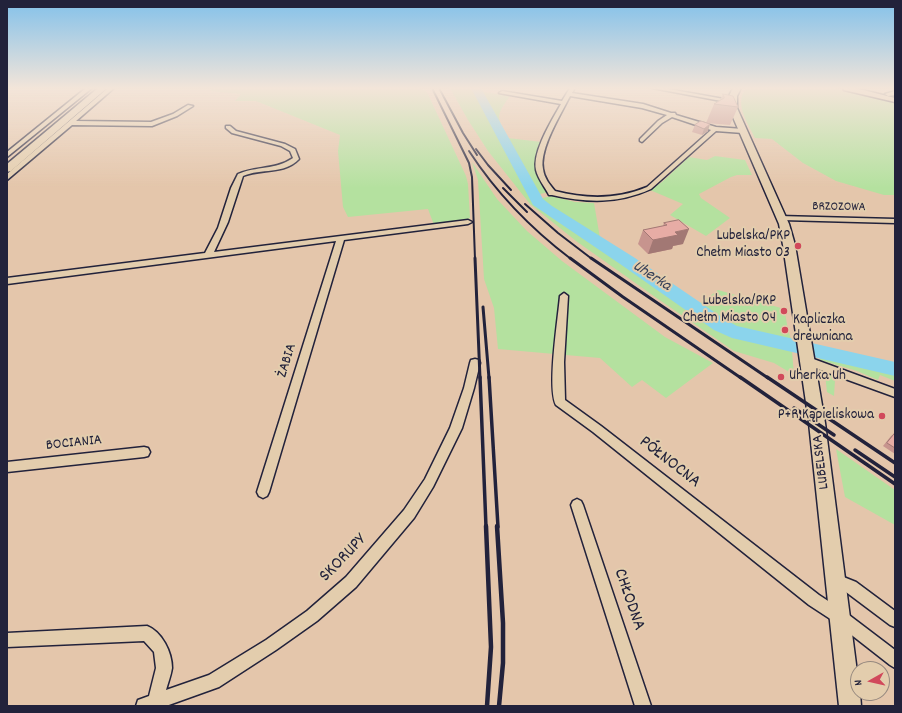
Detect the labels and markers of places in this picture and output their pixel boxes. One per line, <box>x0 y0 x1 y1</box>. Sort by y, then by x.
place label: Lubelska/PKP Chełm Miasto 03 <box>696 228 790 263</box>
marker: Lubelska/PKP Chełm Miasto 03 <box>793 241 803 251</box>
place label: Lubelska/PKP Chełm Miasto 04 <box>683 293 776 328</box>
marker: Lubelska/PKP Chełm Miasto 04 <box>779 306 789 316</box>
place label: Kapliczka drewniana <box>793 312 853 347</box>
marker: Kapliczka drewniana <box>780 325 790 335</box>
place label: Uherka Uh <box>789 368 846 386</box>
marker: Uherka Uh <box>776 372 786 382</box>
place label: P+R Kąpieliskowa <box>778 407 874 425</box>
marker: P+R Kąpieliskowa <box>877 411 887 421</box>

